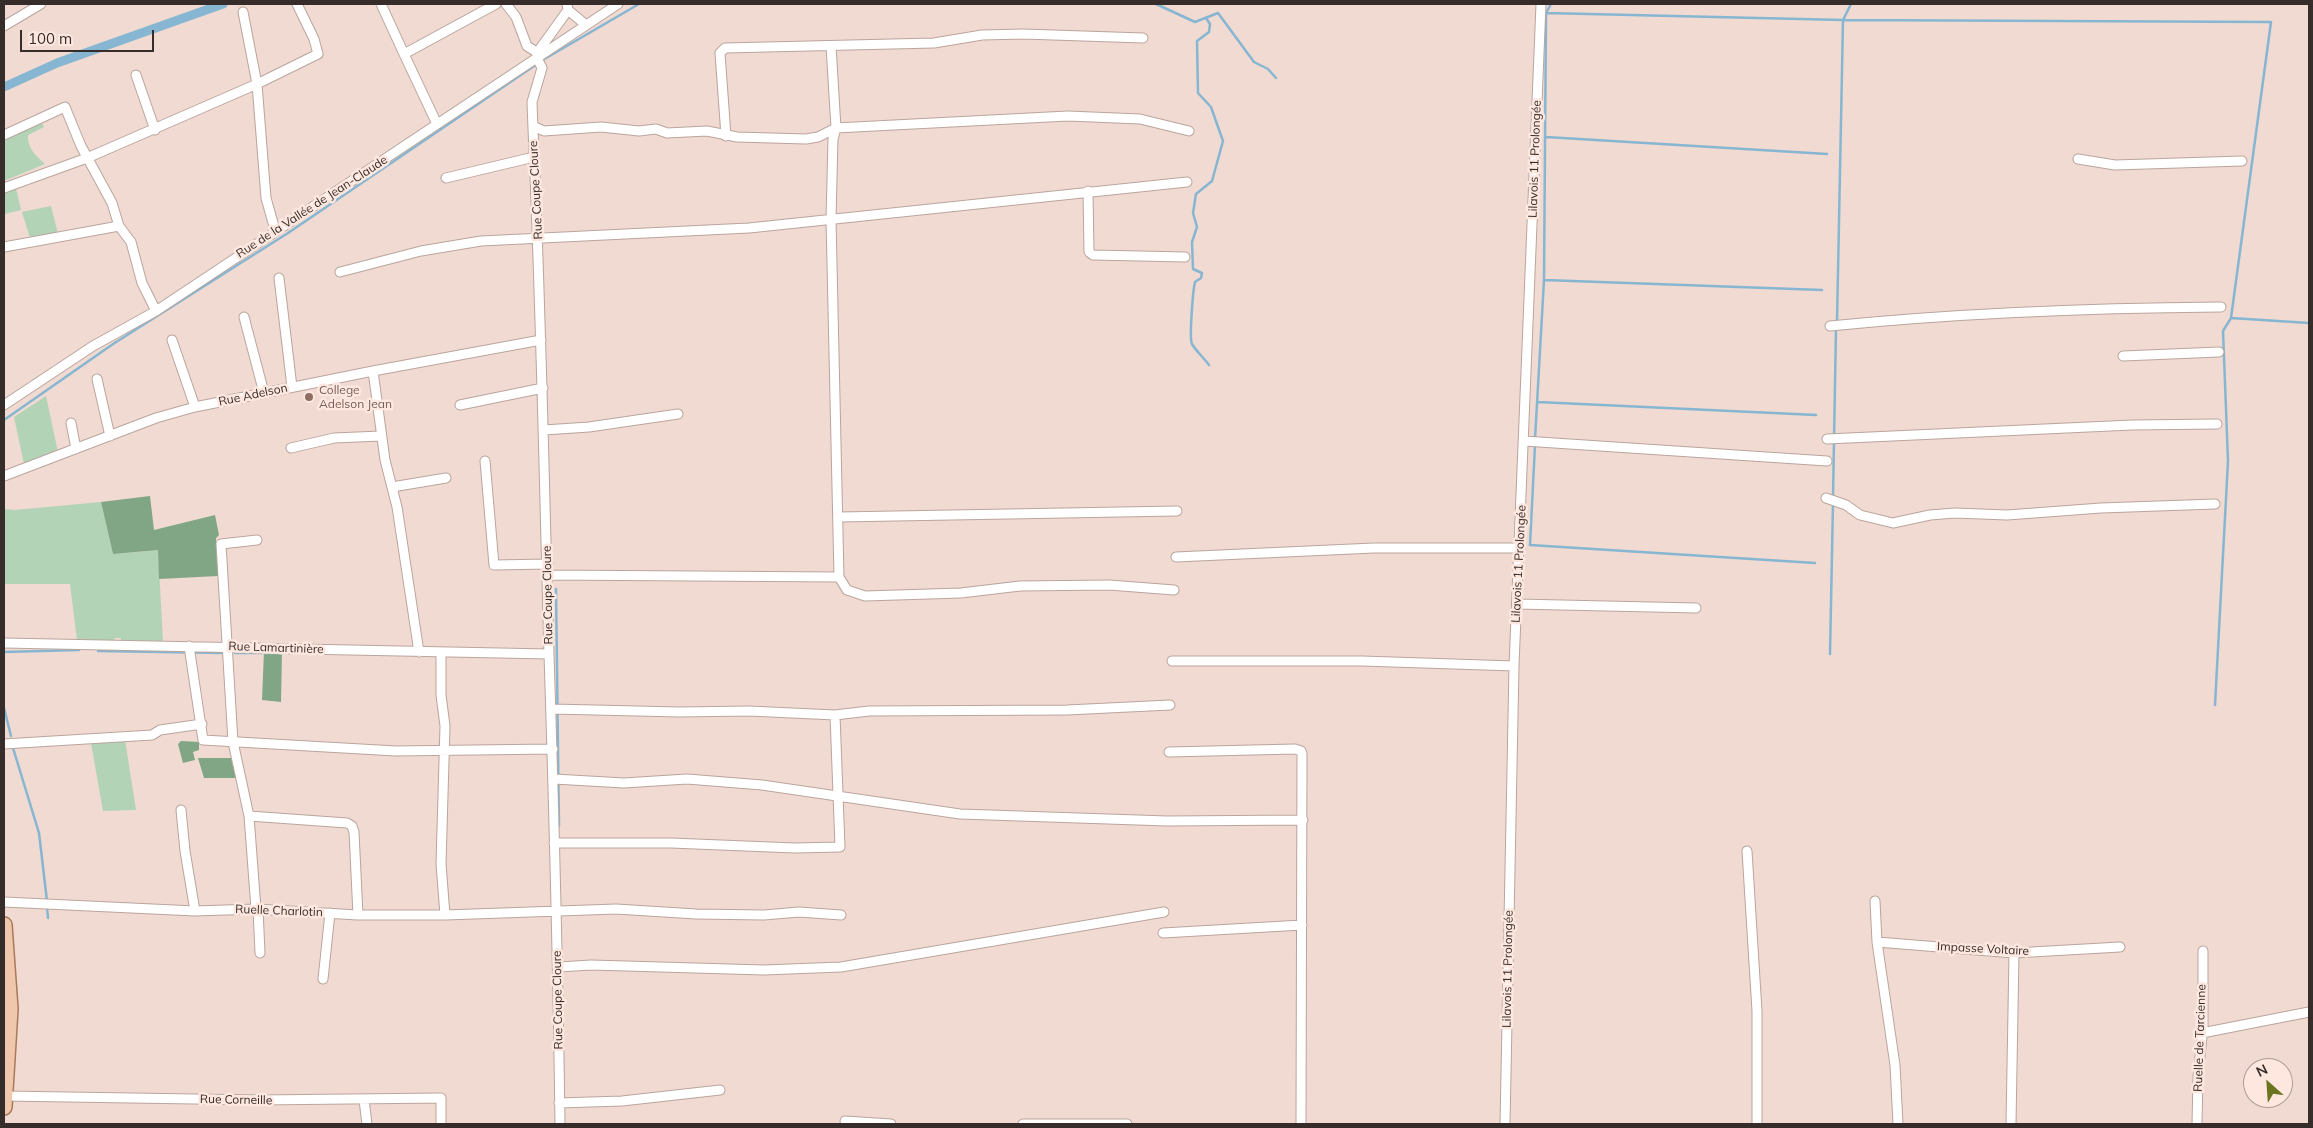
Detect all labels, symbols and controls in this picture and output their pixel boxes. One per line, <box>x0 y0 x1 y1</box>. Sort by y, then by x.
scale bar <box>22 20 156 52</box>
text: 100 m <box>28 29 72 48</box>
street label: Lilavois 11 Prolongée <box>1526 100 1544 218</box>
street label: Rue Coupe Cloure <box>526 140 546 240</box>
street label: Rue de la Vallée de Jean-Claude <box>234 153 390 261</box>
street label: Rue Adelson <box>217 381 289 409</box>
place label: College Adelson Jean <box>319 383 392 411</box>
marker: College Adelson Jean <box>303 391 315 403</box>
street label: Lilavois 11 Prolongée <box>1509 505 1529 623</box>
street label: Rue Coupe Cloure <box>540 545 556 645</box>
street label: Rue Lamartinière <box>228 639 324 657</box>
street label: Ruelle Charlotin <box>235 902 323 920</box>
street label: Lilavois 11 Prolongée <box>1500 910 1516 1028</box>
street label: Impasse Voltaire <box>1937 939 2029 959</box>
street label: Rue Coupe Cloure <box>550 950 566 1050</box>
street label: Ruelle de Tarcienne <box>2191 984 2209 1092</box>
north arrow <box>2243 1058 2293 1108</box>
text: N <box>2253 1060 2271 1081</box>
street label: Rue Corneille <box>200 1092 272 1108</box>

